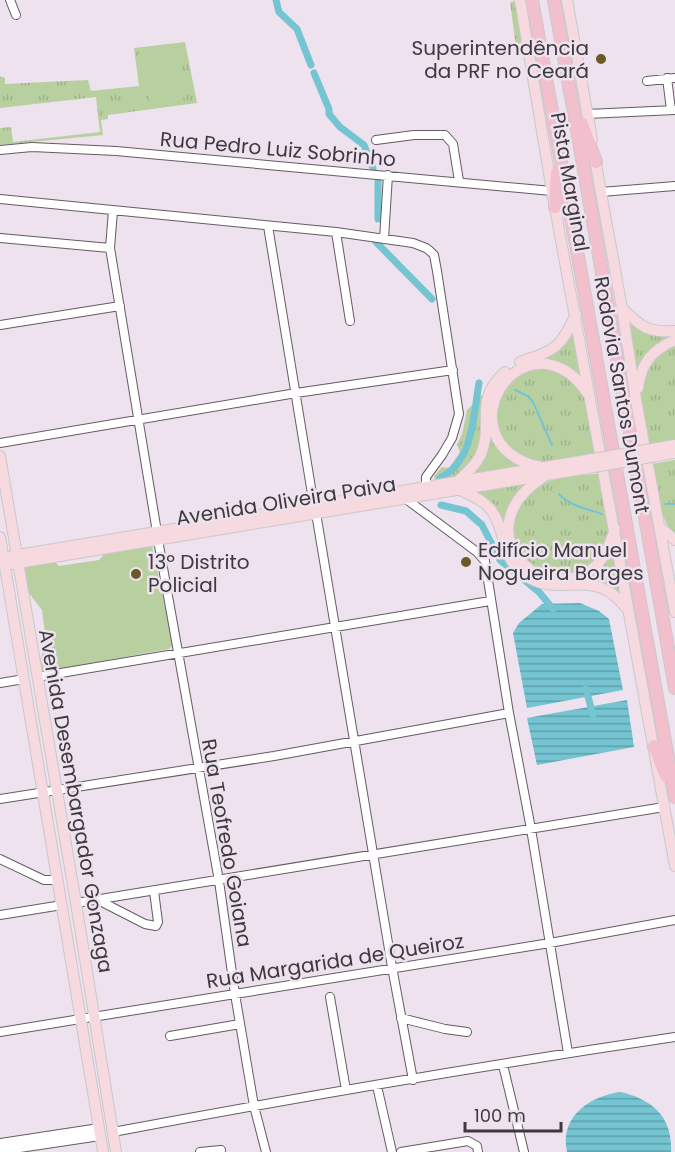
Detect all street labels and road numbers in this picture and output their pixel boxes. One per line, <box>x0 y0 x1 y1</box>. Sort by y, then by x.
street label: Pista Marginal <box>544 110 596 254</box>
street label: Rua Pedro Luiz Sobrinho <box>159 125 397 173</box>
street label: Rodovia Santos Dumont <box>587 274 657 516</box>
street label: Avenida Oliveira Paiva <box>174 470 398 532</box>
street label: Avenida Desembargador Gonzaga <box>32 627 120 975</box>
street label: Rua Teofredo Goiana <box>195 737 259 949</box>
street label: Rua Margarida de Queiroz <box>204 927 466 995</box>

